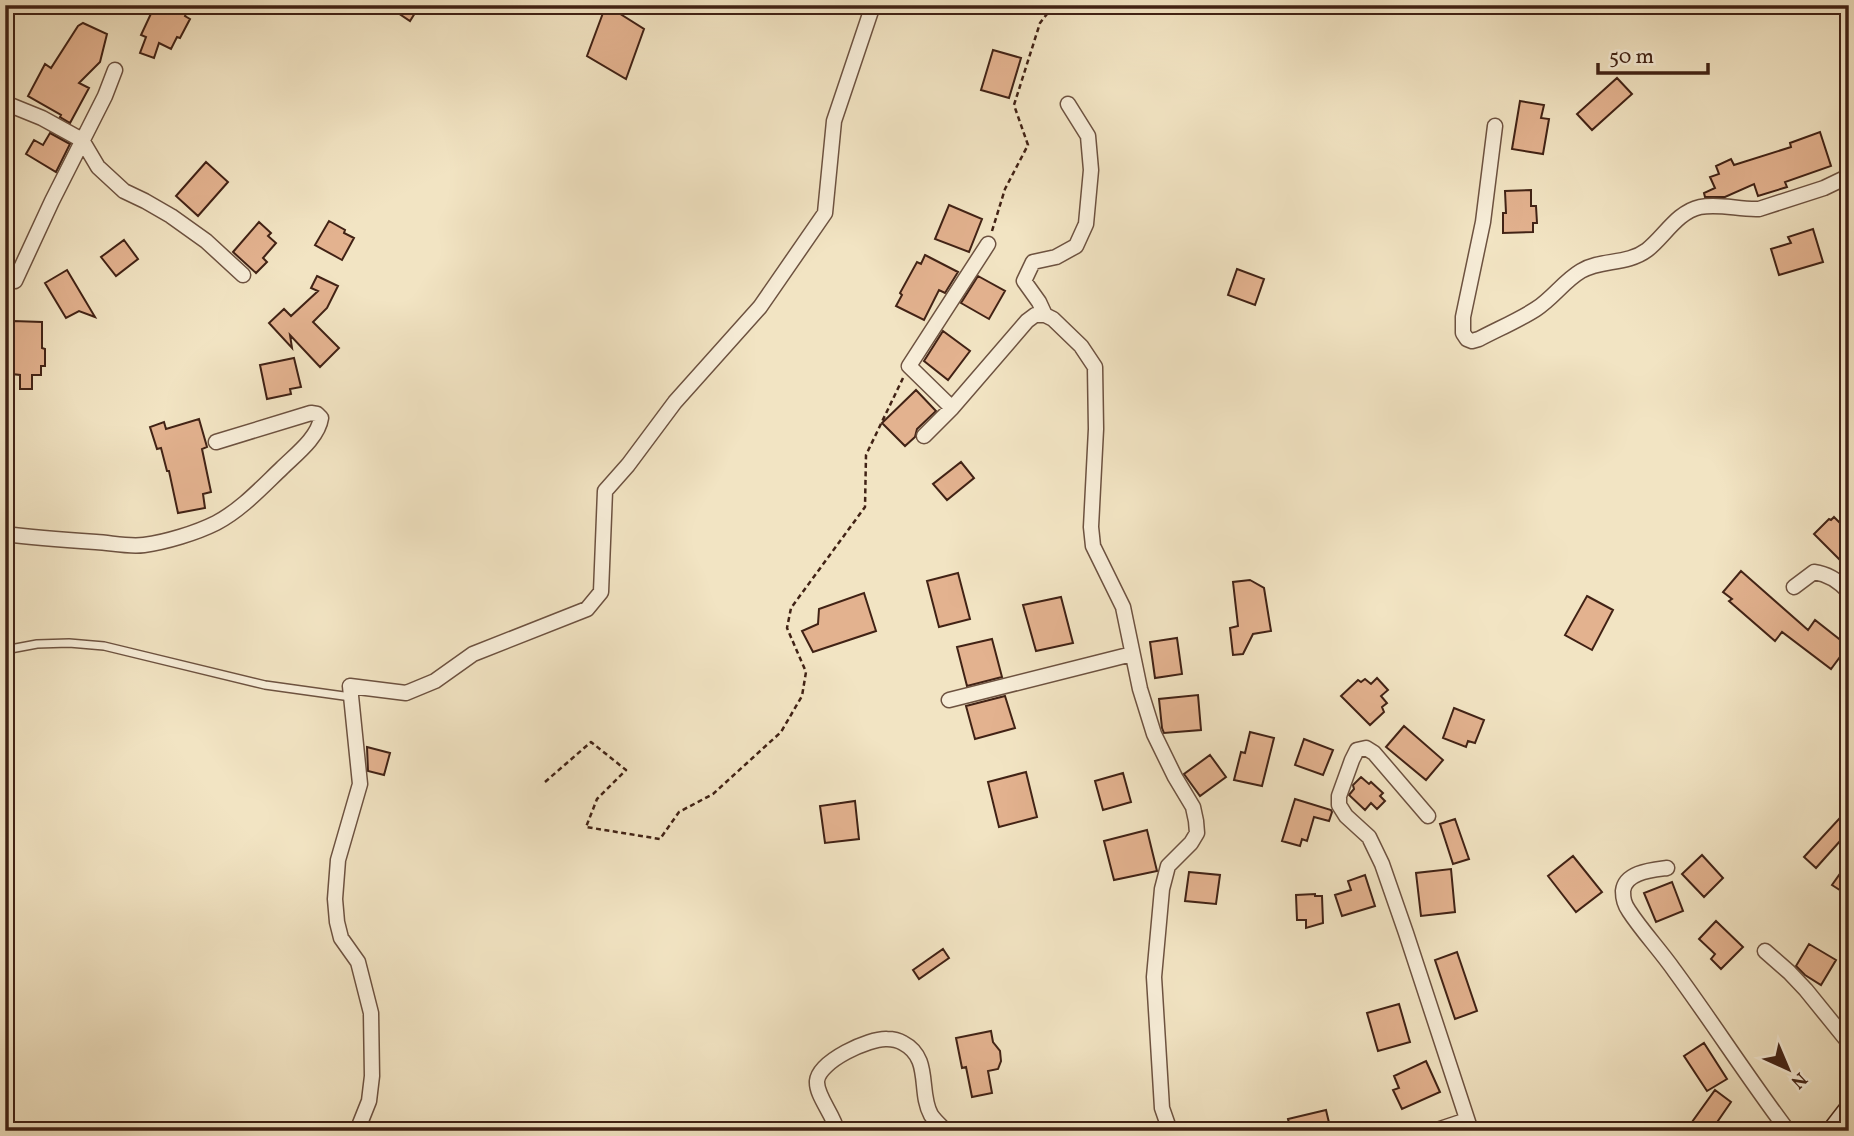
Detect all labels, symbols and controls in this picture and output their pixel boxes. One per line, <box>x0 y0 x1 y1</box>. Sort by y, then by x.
scale bar <box>1598 32 1709 76</box>
text: 50 m <box>1609 43 1654 72</box>
north arrow <box>1752 1034 1822 1104</box>
text: N <box>1784 1066 1812 1094</box>

